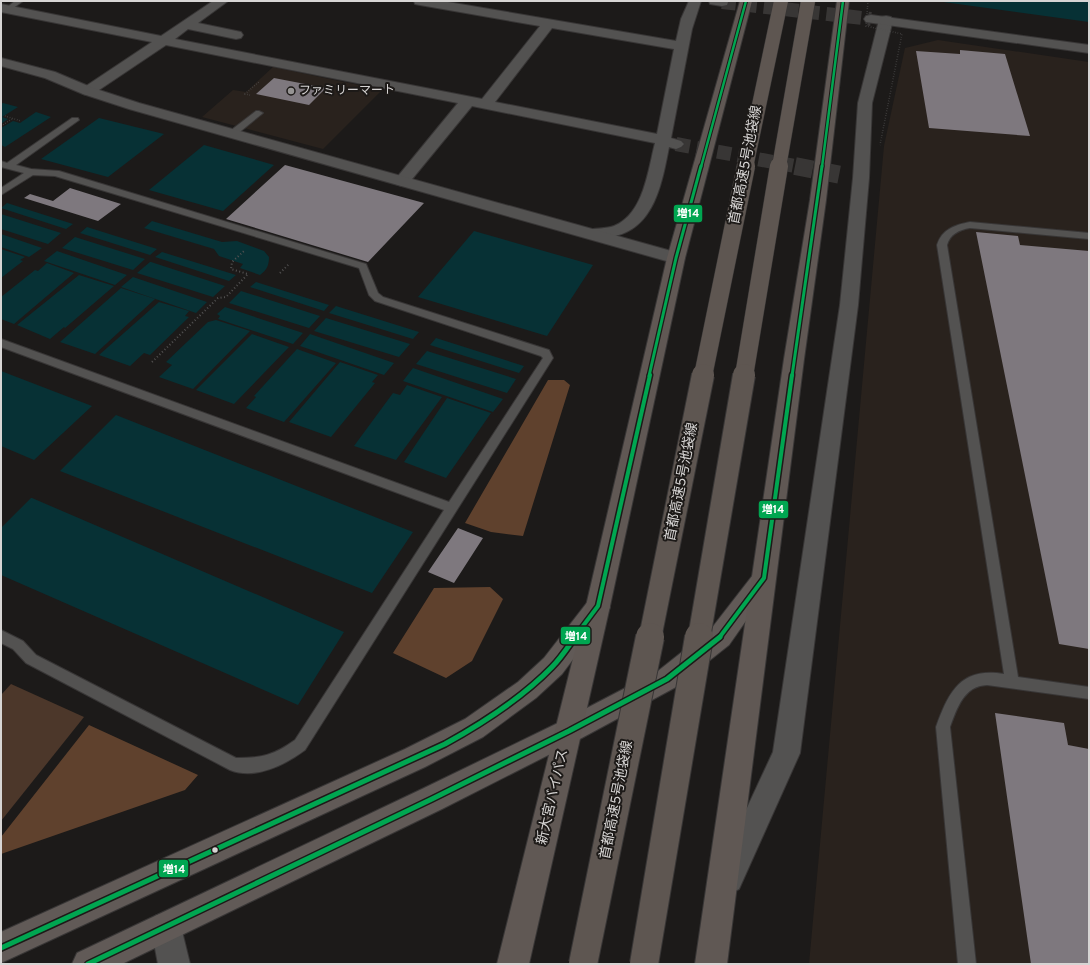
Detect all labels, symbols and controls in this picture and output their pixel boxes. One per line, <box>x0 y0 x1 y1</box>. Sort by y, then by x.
place label: ファミリーマート <box>299 83 395 99</box>
marker: ファミリーマート <box>286 86 296 96</box>
street label: 首都高速5号池袋線 <box>725 104 766 226</box>
line badge: 増14 <box>673 204 703 223</box>
text: 増14 <box>677 207 699 221</box>
street label: 首都高速5号池袋線 <box>661 421 702 543</box>
line badge: 増14 <box>758 500 789 519</box>
text: 増14 <box>762 503 784 517</box>
line badge: 増14 <box>560 626 591 645</box>
text: 増14 <box>565 630 587 644</box>
street label: 首都高速5号池袋線 <box>596 739 637 861</box>
street label: 新大宮バイパス <box>534 747 572 847</box>
unlabelled marker <box>210 845 220 855</box>
line badge: 増14 <box>158 859 189 878</box>
text: 増14 <box>163 863 185 877</box>

